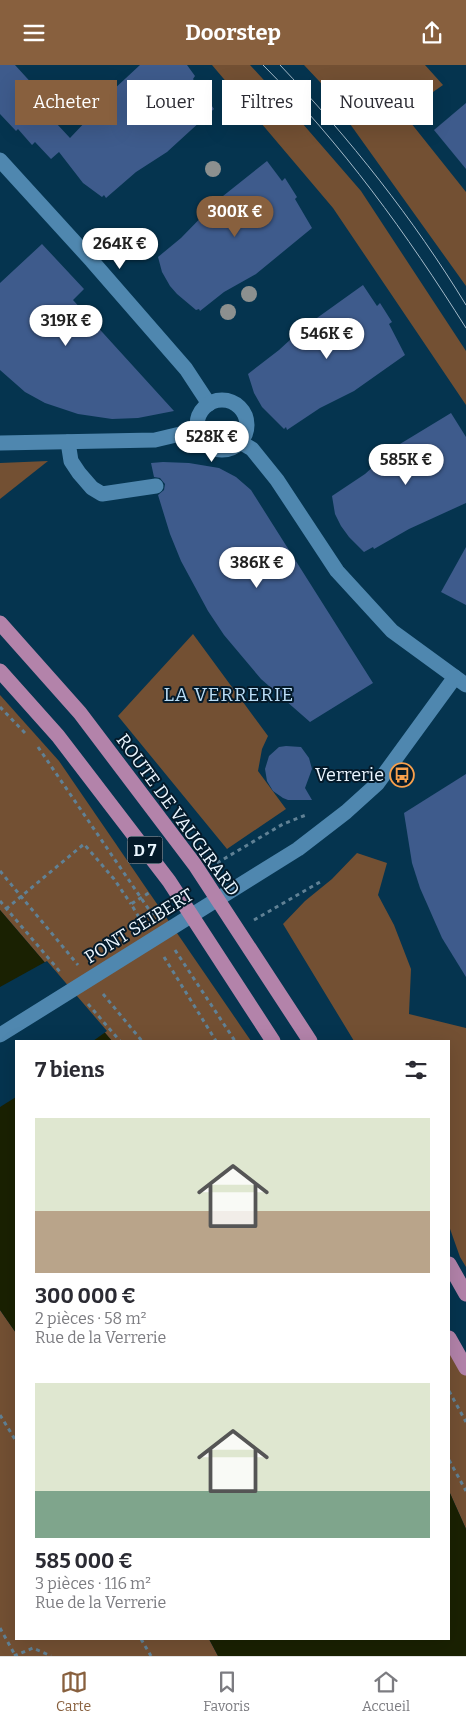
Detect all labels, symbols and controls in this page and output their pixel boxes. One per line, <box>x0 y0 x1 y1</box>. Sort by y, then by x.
icon: menu <box>20 19 48 47</box>
text: Doorstep <box>185 19 281 46</box>
icon: share <box>418 19 446 47</box>
chip: Acheter <box>15 80 117 125</box>
chip: Louer <box>127 80 212 125</box>
chip: Filtres <box>222 80 311 125</box>
chip: Nouveau <box>321 80 433 125</box>
pin: 300K € <box>194 195 276 238</box>
text: 300K € <box>207 202 263 221</box>
pin: 264K € <box>79 227 161 270</box>
text: 264K € <box>93 234 147 253</box>
pin: 319K € <box>25 305 107 347</box>
text: 319K € <box>40 311 92 330</box>
pin: 546K € <box>286 317 368 360</box>
text: 546K € <box>300 324 354 343</box>
pin: 528K € <box>171 421 253 463</box>
text: 528K € <box>186 427 238 446</box>
pin: 585K € <box>365 443 447 486</box>
text: 585K € <box>380 450 432 469</box>
pin: 386K € <box>216 547 298 589</box>
text: 386K € <box>230 553 284 572</box>
district label: LA VERRERIE <box>164 683 294 706</box>
street label: ROUTE DE VAUGIRARD <box>112 730 244 900</box>
bus stop icon: Verrerie <box>389 762 415 788</box>
place label: Verrerie <box>315 764 384 786</box>
road number: D 7 <box>128 837 162 863</box>
street label: PONT SEIBERT <box>81 884 198 968</box>
icon: filters <box>402 1056 430 1084</box>
text: 7 biens <box>35 1057 105 1083</box>
icon: home <box>188 1151 278 1241</box>
text: 300 000 € <box>35 1283 136 1309</box>
text: 2 pièces · 58 m² <box>35 1309 146 1328</box>
text: Rue de la Verrerie <box>35 1328 166 1347</box>
icon: home <box>188 1416 278 1506</box>
text: 585 000 € <box>35 1548 133 1574</box>
text: 3 pièces · 116 m² <box>35 1574 151 1593</box>
text: Rue de la Verrerie <box>35 1593 166 1612</box>
tab: Carte <box>56 1668 91 1715</box>
tab: Favoris <box>203 1668 250 1715</box>
tab: Accueil <box>362 1668 410 1715</box>

